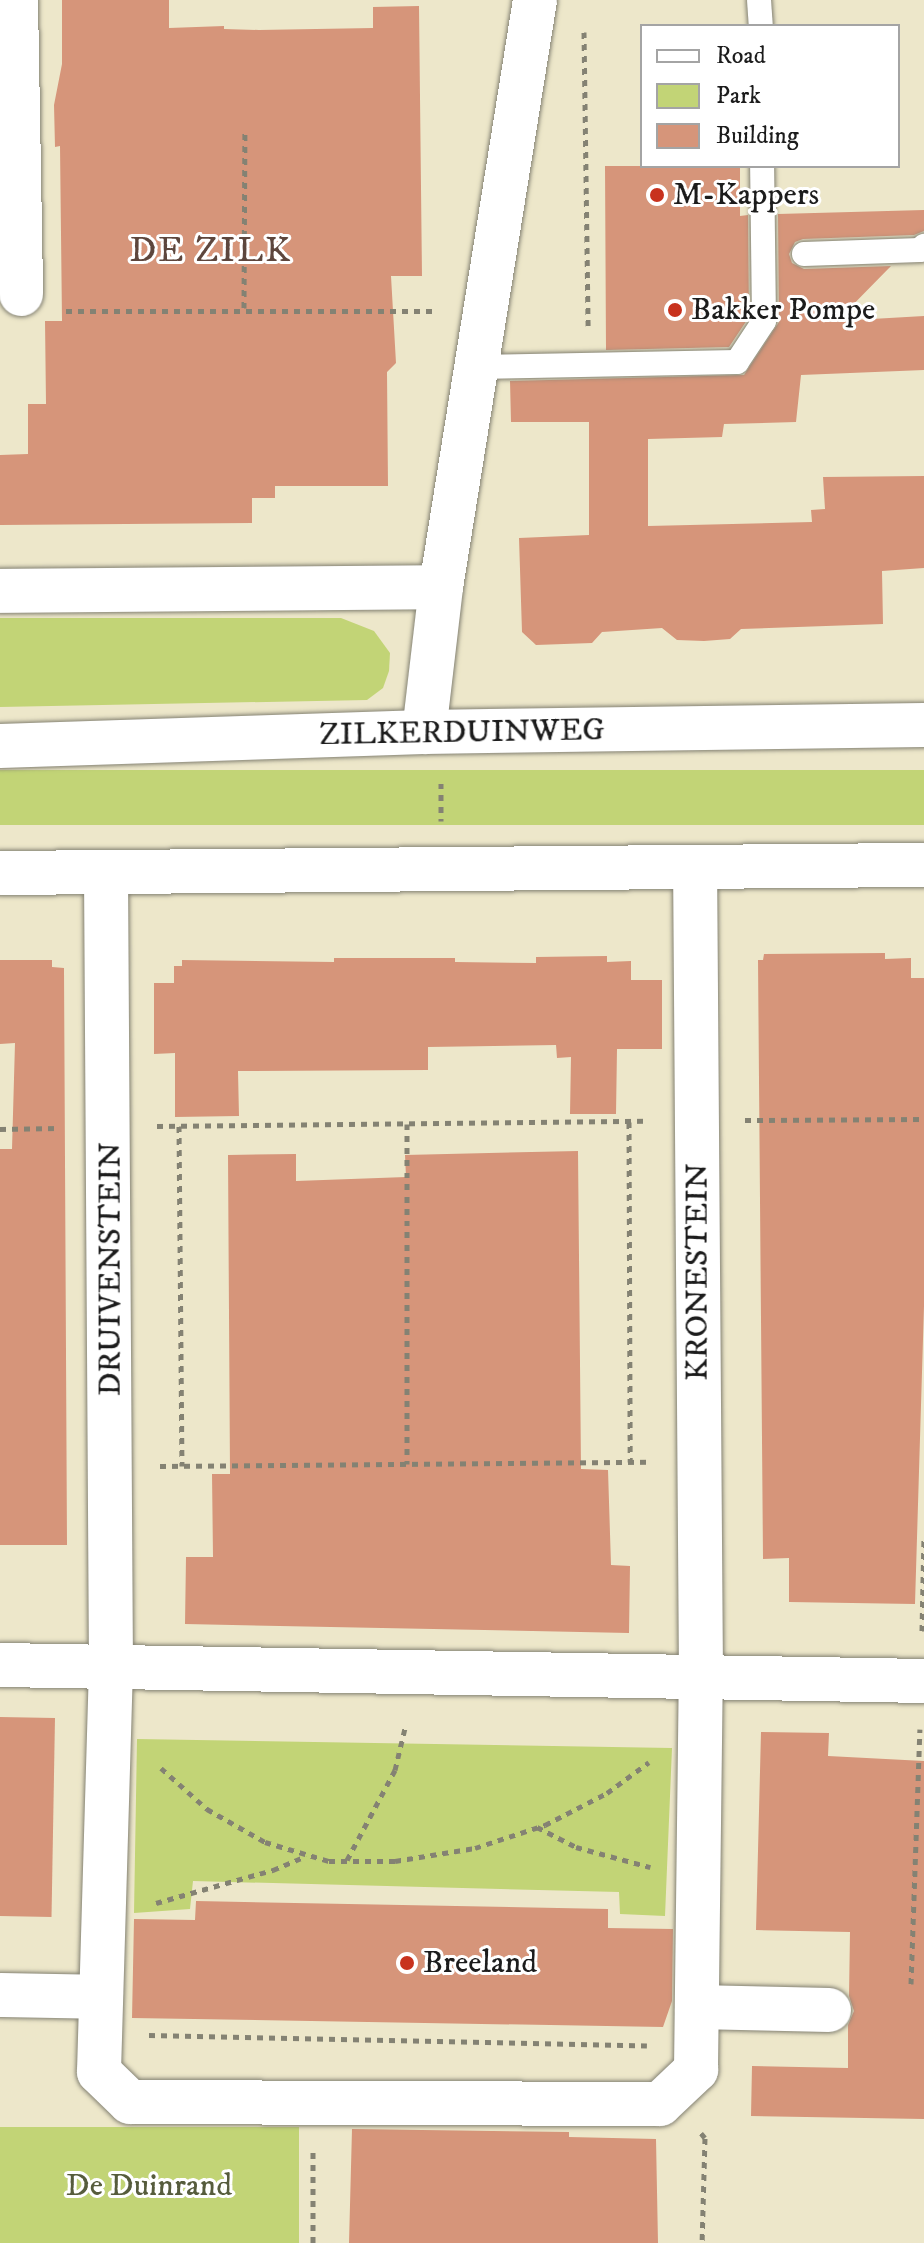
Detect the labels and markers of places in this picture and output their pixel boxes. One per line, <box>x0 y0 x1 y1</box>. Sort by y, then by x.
place label: M-Kappers <box>673 176 819 214</box>
marker: M-Kappers <box>648 186 666 204</box>
place label: Bakker Pompe <box>691 291 875 329</box>
marker: Bakker Pompe <box>666 301 684 319</box>
place label: Breeland <box>423 1944 537 1982</box>
marker: Breeland <box>398 1954 416 1972</box>

